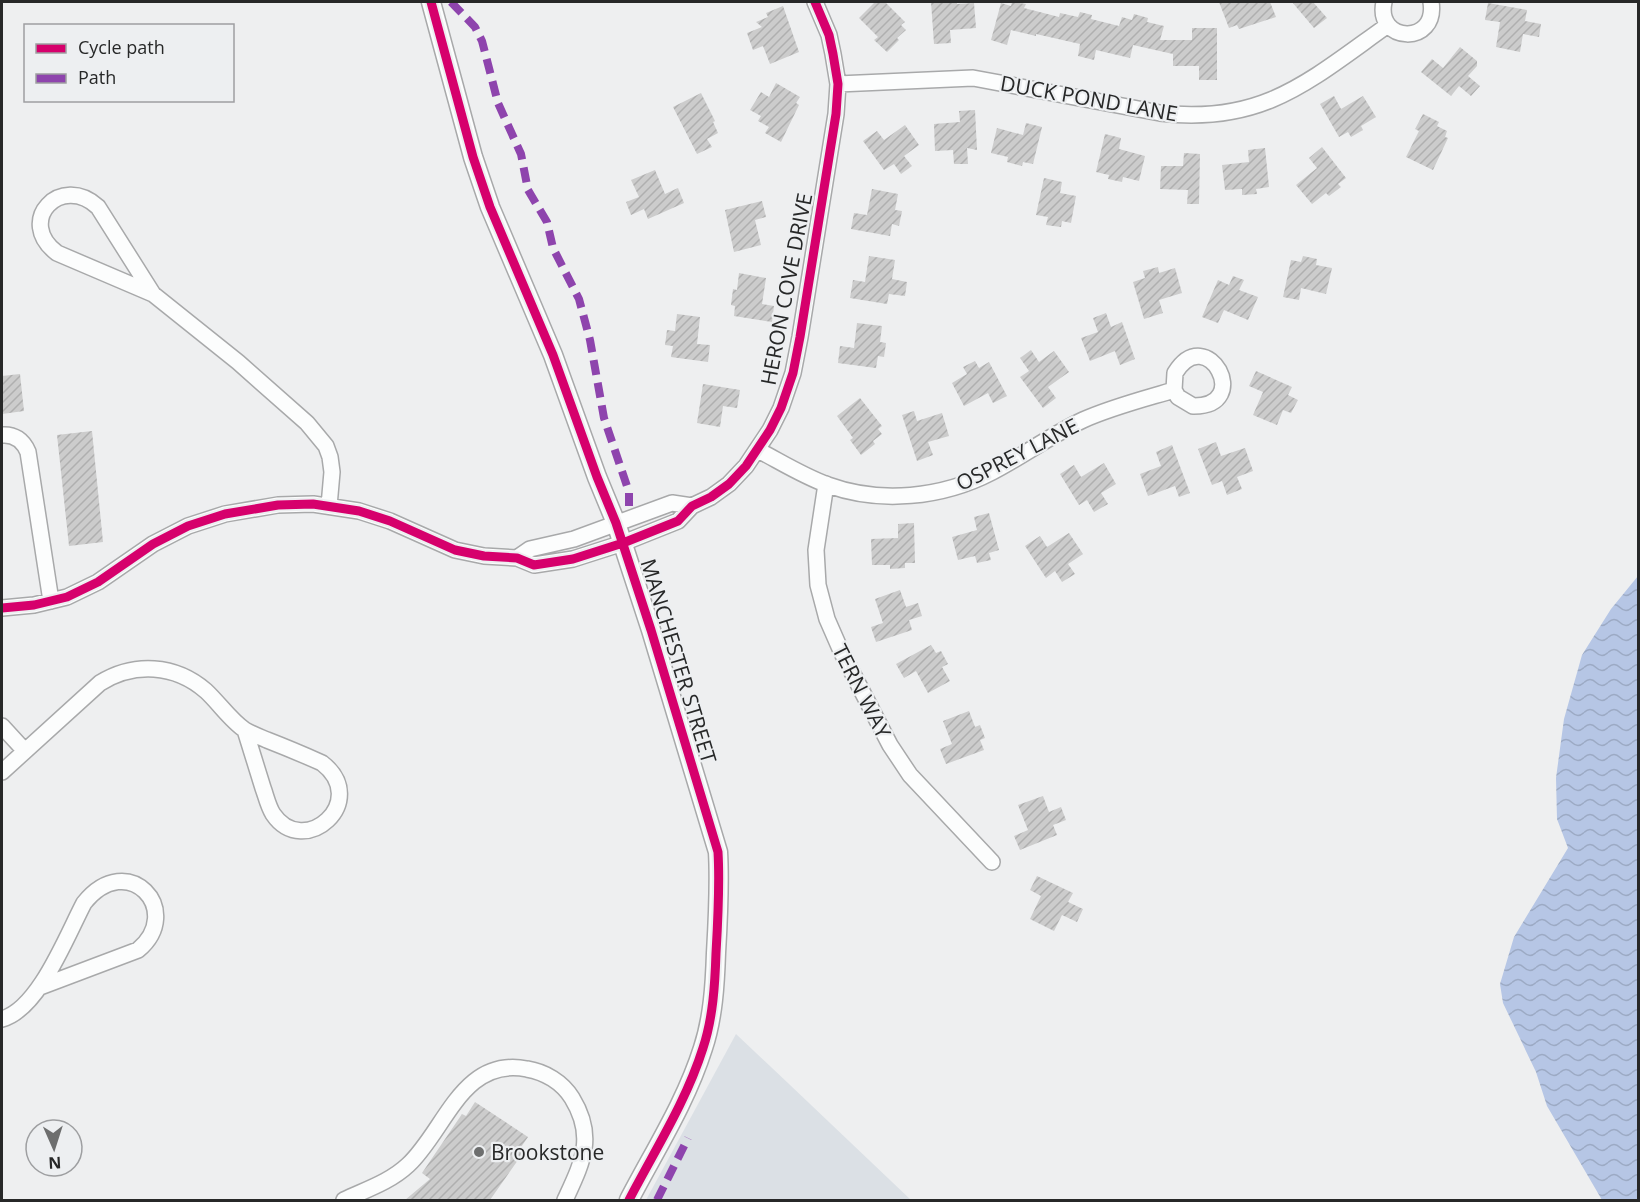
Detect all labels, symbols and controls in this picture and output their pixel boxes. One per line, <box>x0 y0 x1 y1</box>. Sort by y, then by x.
legend <box>24 24 234 102</box>
text: Cycle path <box>78 35 165 59</box>
text: Path <box>78 65 116 89</box>
street label: DUCK POND LANE <box>998 69 1180 127</box>
street label: HERON COVE DRIVE <box>754 191 818 387</box>
street label: OSPREY LANE <box>951 411 1083 497</box>
street label: MANCHESTER STREET <box>635 555 724 767</box>
street label: TERN WAY <box>826 639 898 743</box>
north arrow <box>24 1118 84 1178</box>
place label: Brookstone <box>491 1138 604 1166</box>
marker: Brookstone <box>472 1145 486 1159</box>
text: N <box>48 1152 62 1174</box>

